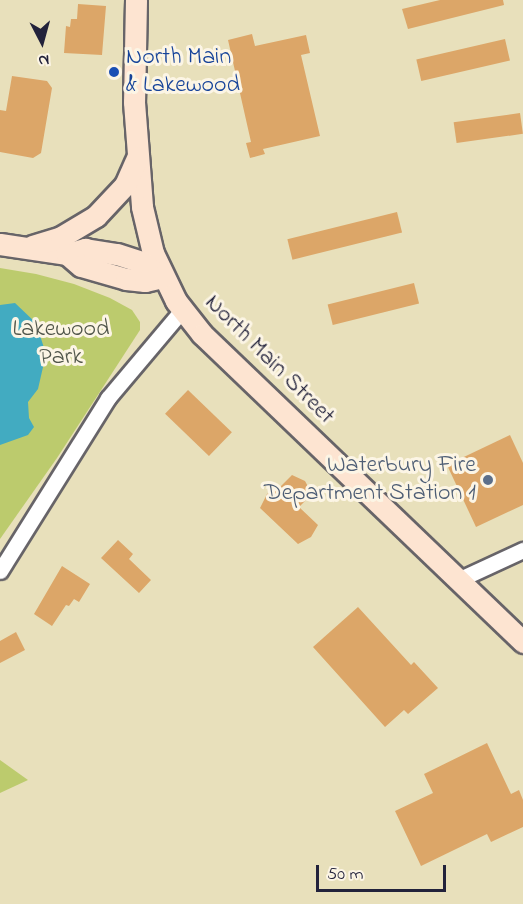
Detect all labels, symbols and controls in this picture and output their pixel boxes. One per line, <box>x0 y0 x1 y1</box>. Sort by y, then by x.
north arrow <box>12 12 72 72</box>
place label: North Main & Lakewood <box>126 44 240 100</box>
text: N <box>37 47 51 72</box>
marker: North Main & Lakewood <box>107 65 121 79</box>
street label: North Main Street <box>198 289 340 431</box>
park label: Lakewood Park <box>12 316 110 372</box>
place label: Waterbury Fire Department Station 1 <box>264 452 476 508</box>
marker: Waterbury Fire Department Station 1 <box>481 473 495 487</box>
scale bar <box>319 853 450 891</box>
text: 50 m <box>327 862 364 888</box>

